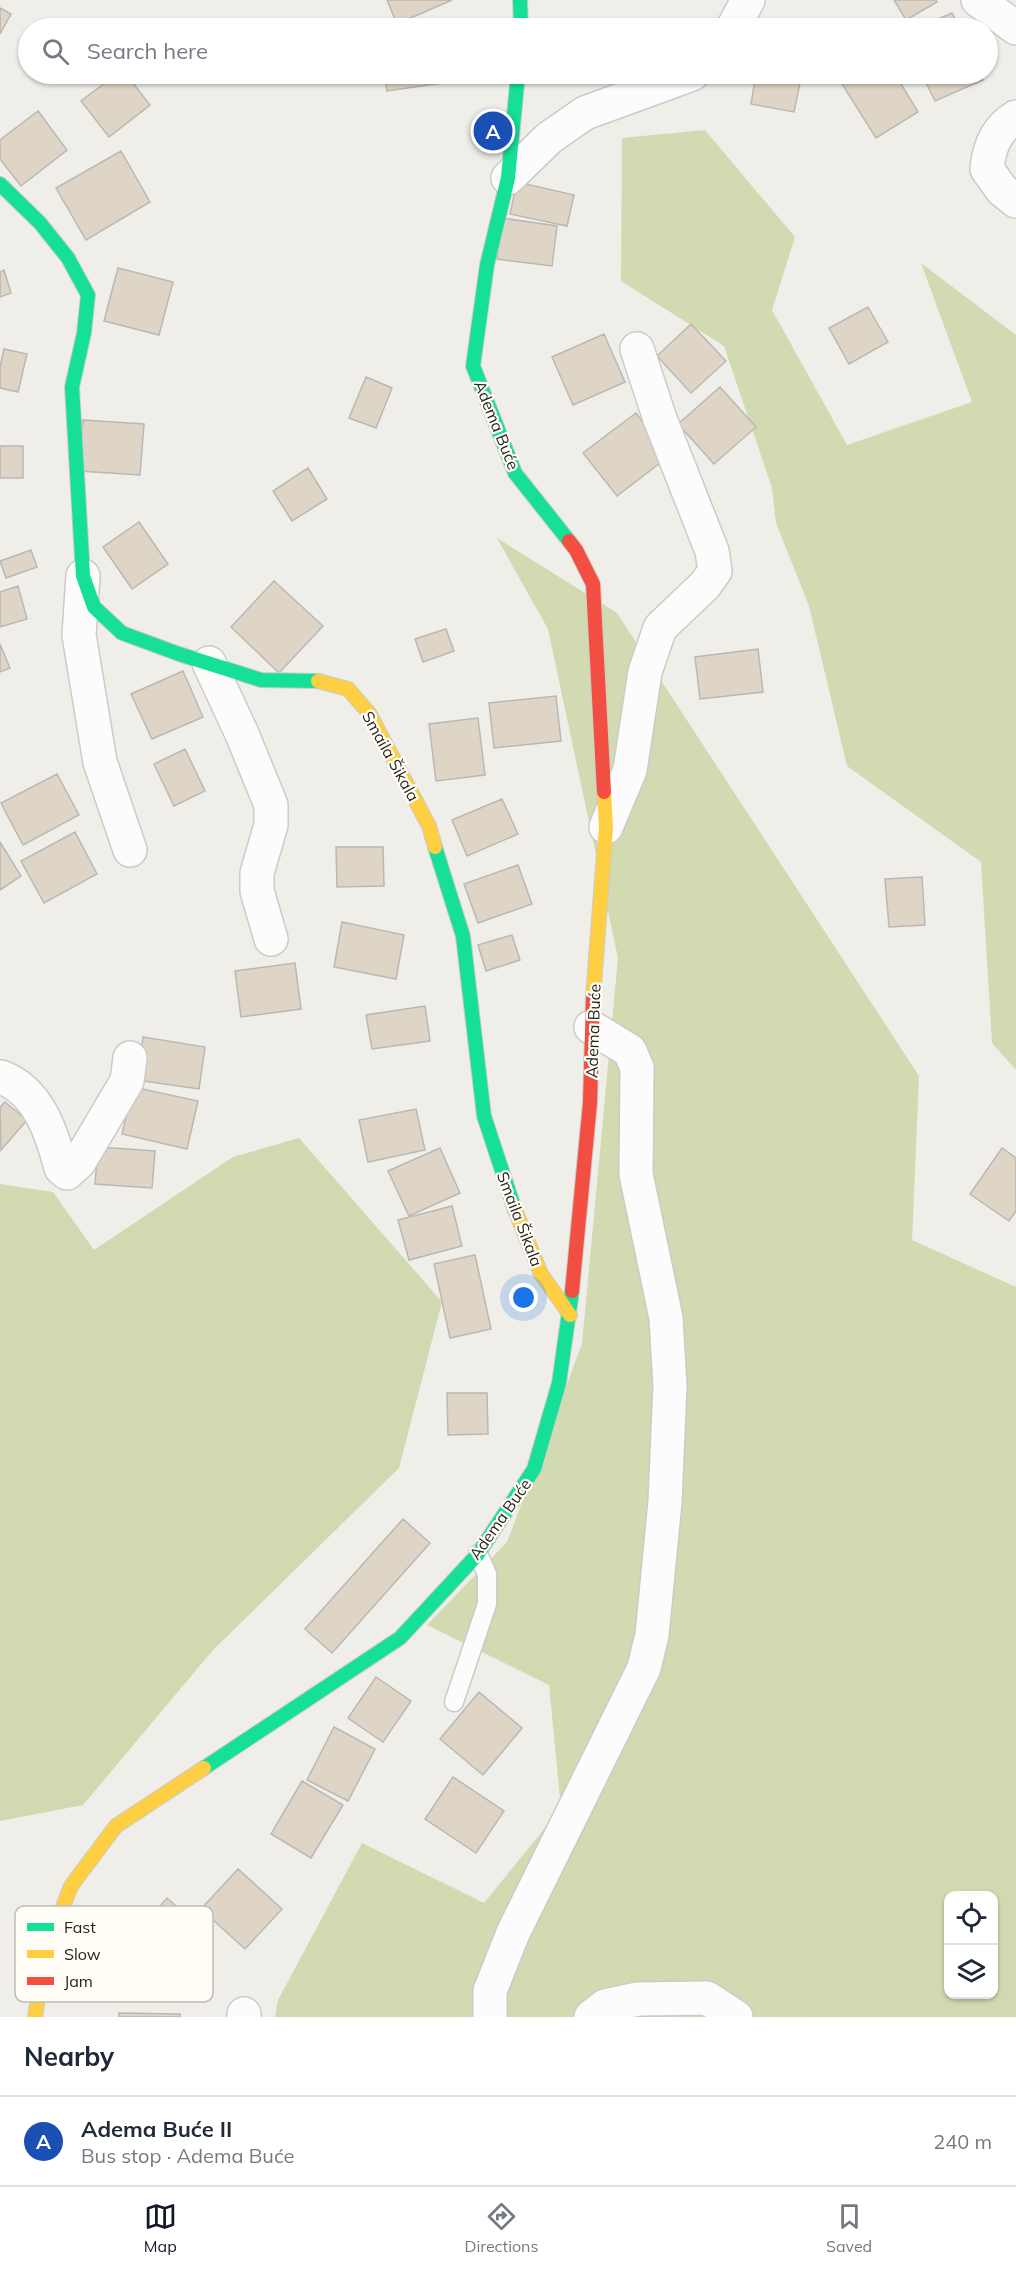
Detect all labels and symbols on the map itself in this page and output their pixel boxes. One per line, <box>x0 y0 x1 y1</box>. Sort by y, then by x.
pin: A <box>474 108 512 154</box>
street label: Adema Buće <box>470 377 524 473</box>
street label: Smaila Šikala <box>358 707 424 805</box>
street label: Adema Buće <box>581 983 605 1079</box>
street label: Smaila Šikala <box>493 1169 547 1269</box>
your location <box>509 1283 538 1312</box>
street label: Adema Buće <box>465 1475 535 1563</box>
legend <box>15 1906 213 2002</box>
text: Fast <box>64 1917 96 1937</box>
text: Slow <box>64 1944 101 1964</box>
text: Jam <box>64 1971 93 1991</box>

